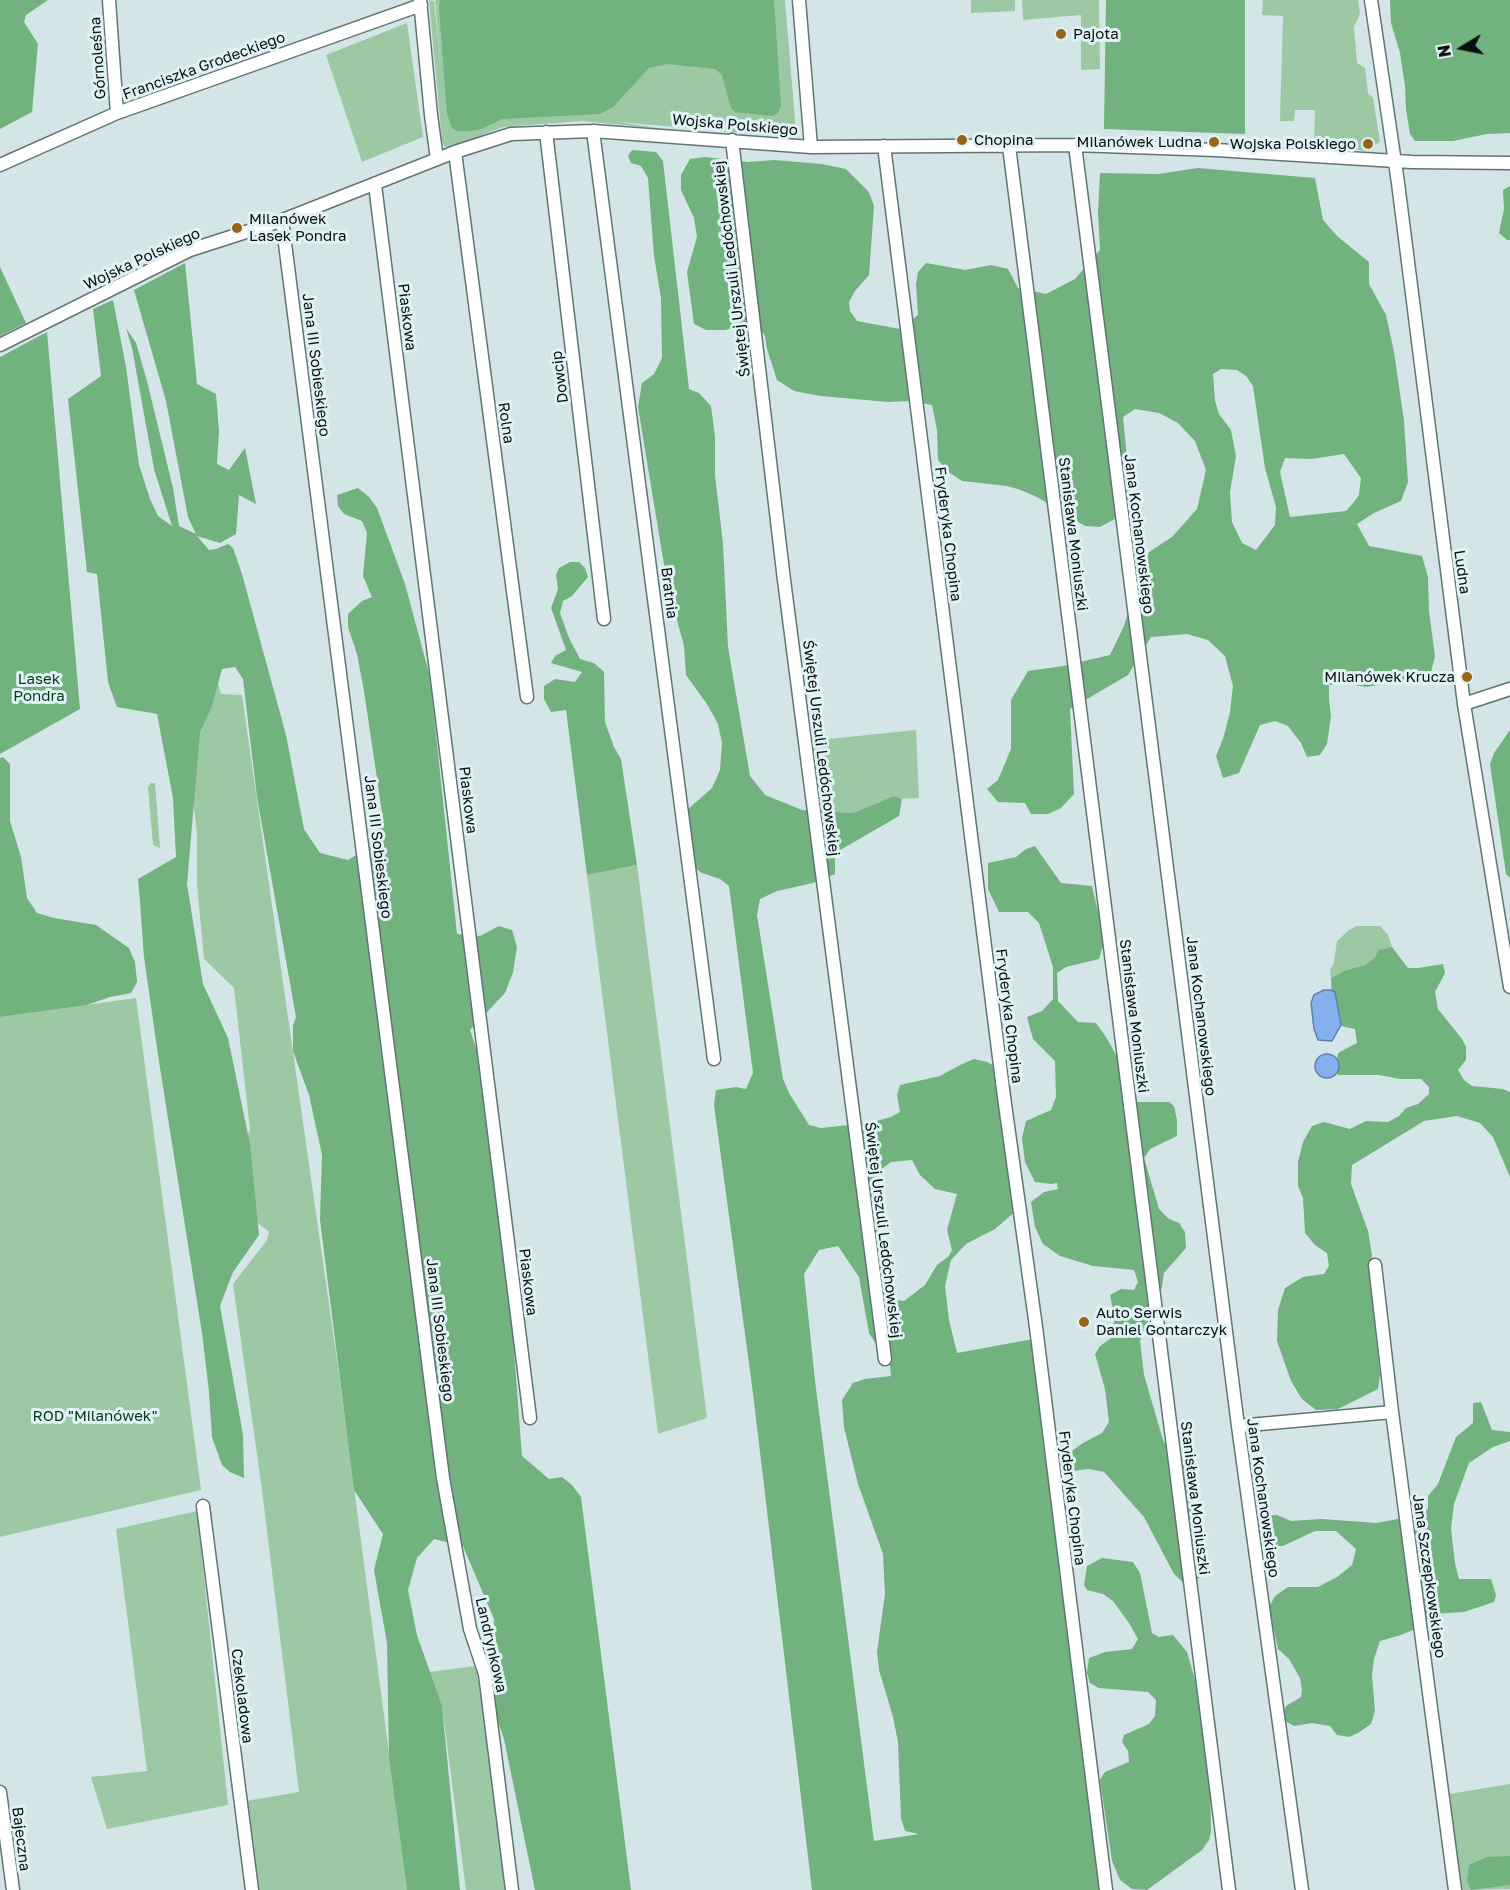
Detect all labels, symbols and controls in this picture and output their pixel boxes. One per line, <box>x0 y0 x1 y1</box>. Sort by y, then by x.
street label: Górnoleśna <box>86 16 110 100</box>
north arrow <box>1432 18 1492 78</box>
place label: Pajota <box>1073 25 1119 43</box>
marker: Pajota <box>1054 27 1068 41</box>
street label: Franciszka Grodeckiego <box>120 28 288 104</box>
text: N <box>1433 43 1455 59</box>
street label: Wojska Polskiego <box>671 111 799 139</box>
place label: Chopina <box>974 131 1033 149</box>
marker: Chopina <box>955 133 969 147</box>
place label: Milanówek Ludna <box>1077 133 1202 151</box>
marker: Milanówek Ludna <box>1207 135 1221 149</box>
place label: Wojska Polskiego <box>1230 135 1356 153</box>
marker: Wojska Polskiego <box>1361 137 1375 151</box>
street label: Świętej Urszuli Ledóchowskiej <box>710 160 754 378</box>
place label: Milanówek Lasek Pondra <box>249 210 346 245</box>
marker: Milanówek Lasek Pondra <box>230 221 244 235</box>
street label: Wojska Polskiego <box>81 224 203 294</box>
street label: Piaskowa <box>394 282 420 352</box>
street label: Jana III Sobieskiego <box>298 292 334 438</box>
street label: Dowcip <box>548 350 572 404</box>
street label: Rolna <box>494 401 518 445</box>
street label: Jana Kochanowskiego <box>1120 453 1158 615</box>
street label: Stanisława Moniuszki <box>1055 456 1091 612</box>
street label: Fryderyka Chopina <box>931 465 965 603</box>
street label: Ludna <box>1450 549 1474 595</box>
street label: Bratnia <box>657 566 681 620</box>
street label: Świętej Urszuli Ledóchowskiej <box>799 639 843 857</box>
place label: Milanówek Krucza <box>1324 668 1455 686</box>
park label: Lasek Pondra <box>13 670 65 705</box>
marker: Milanówek Krucza <box>1460 670 1474 684</box>
street label: Piaskowa <box>455 765 481 835</box>
street label: Jana III Sobieskiego <box>360 774 396 920</box>
street label: Jana Kochanowskiego <box>1182 935 1220 1097</box>
street label: Stanisława Moniuszki <box>1116 938 1152 1094</box>
street label: Fryderyka Chopina <box>992 947 1026 1085</box>
street label: Świętej Urszuli Ledóchowskiej <box>861 1121 905 1339</box>
street label: Piaskowa <box>515 1247 541 1317</box>
street label: Jana III Sobieskiego <box>422 1257 458 1403</box>
place label: Auto Serwis Daniel Gontarczyk <box>1096 1304 1227 1339</box>
marker: Auto Serwis Daniel Gontarczyk <box>1077 1315 1091 1329</box>
park label: ROD "Milanówek" <box>33 1407 157 1425</box>
street label: Jana Kochanowskiego <box>1243 1417 1283 1579</box>
street label: Stanisława Moniuszki <box>1177 1420 1213 1576</box>
street label: Fryderyka Chopina <box>1055 1429 1089 1567</box>
street label: Jana Szczepkowskiego <box>1409 1493 1449 1659</box>
street label: Landrynkowa <box>471 1596 511 1694</box>
street label: Czekoladowa <box>227 1648 257 1744</box>
street label: Bajeczna <box>8 1806 34 1872</box>

